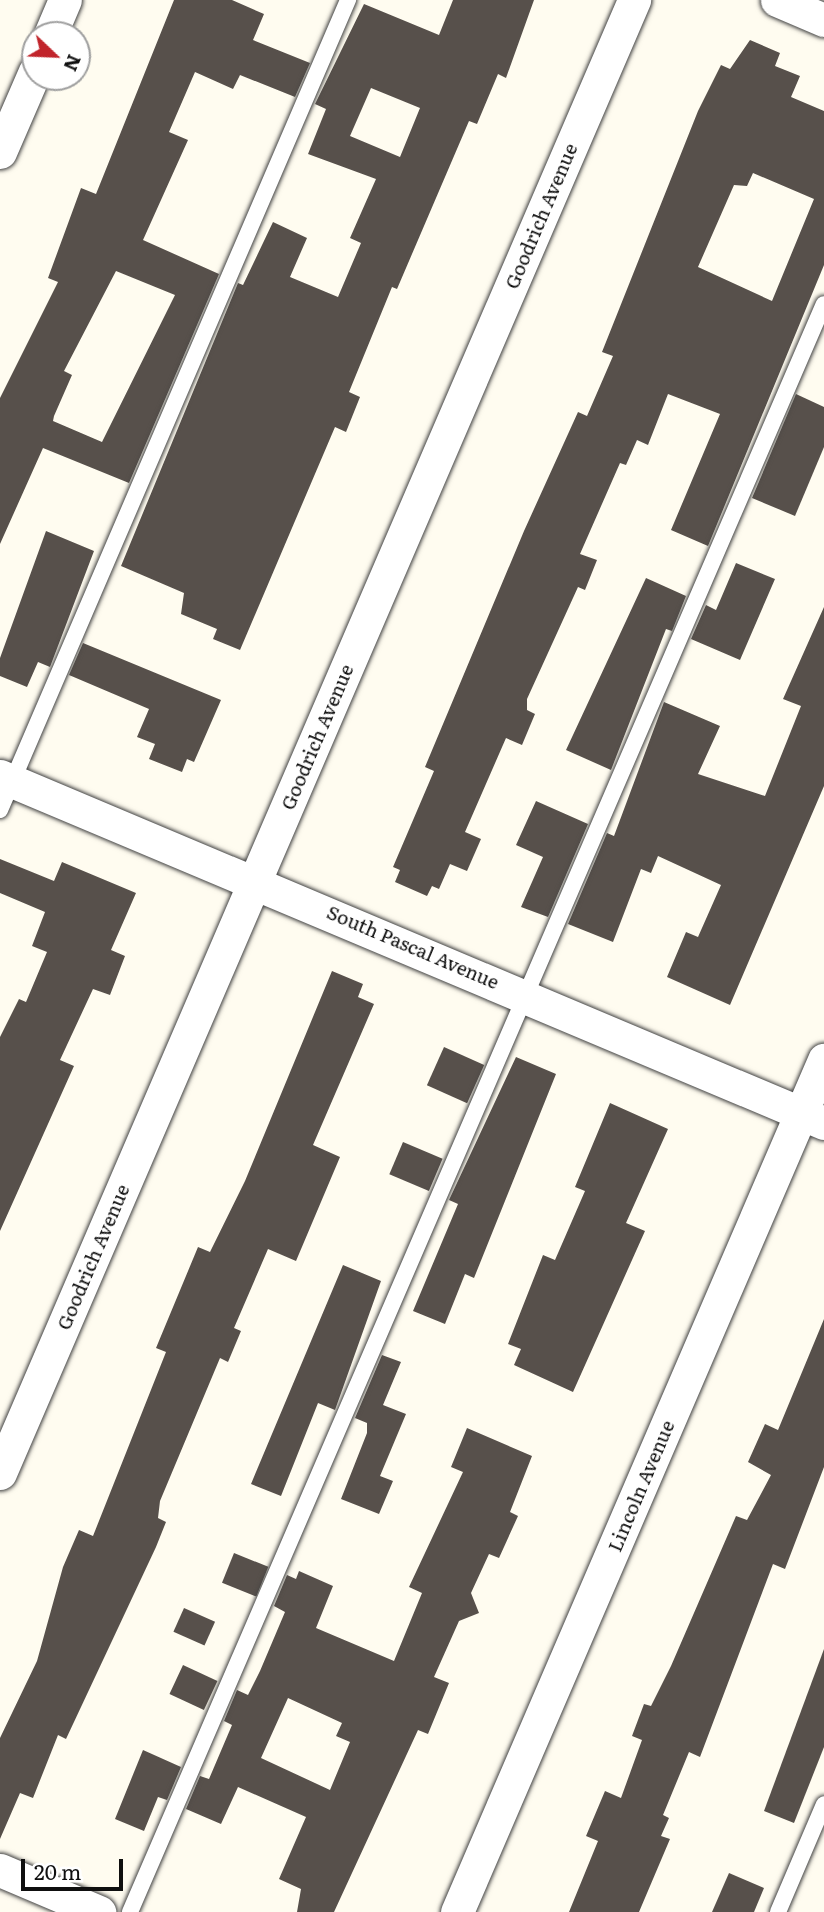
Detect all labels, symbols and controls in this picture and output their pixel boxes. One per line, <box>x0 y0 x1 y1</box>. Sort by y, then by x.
north arrow <box>21 21 91 91</box>
text: N <box>57 51 89 76</box>
street label: Goodrich Avenue <box>500 140 582 292</box>
street label: Goodrich Avenue <box>276 661 358 813</box>
street label: South Pascal Avenue <box>324 900 502 994</box>
street label: Goodrich Avenue <box>52 1181 134 1333</box>
street label: Lincoln Avenue <box>603 1417 679 1555</box>
scale bar <box>24 1846 126 1890</box>
text: 20 m <box>34 1855 81 1886</box>

